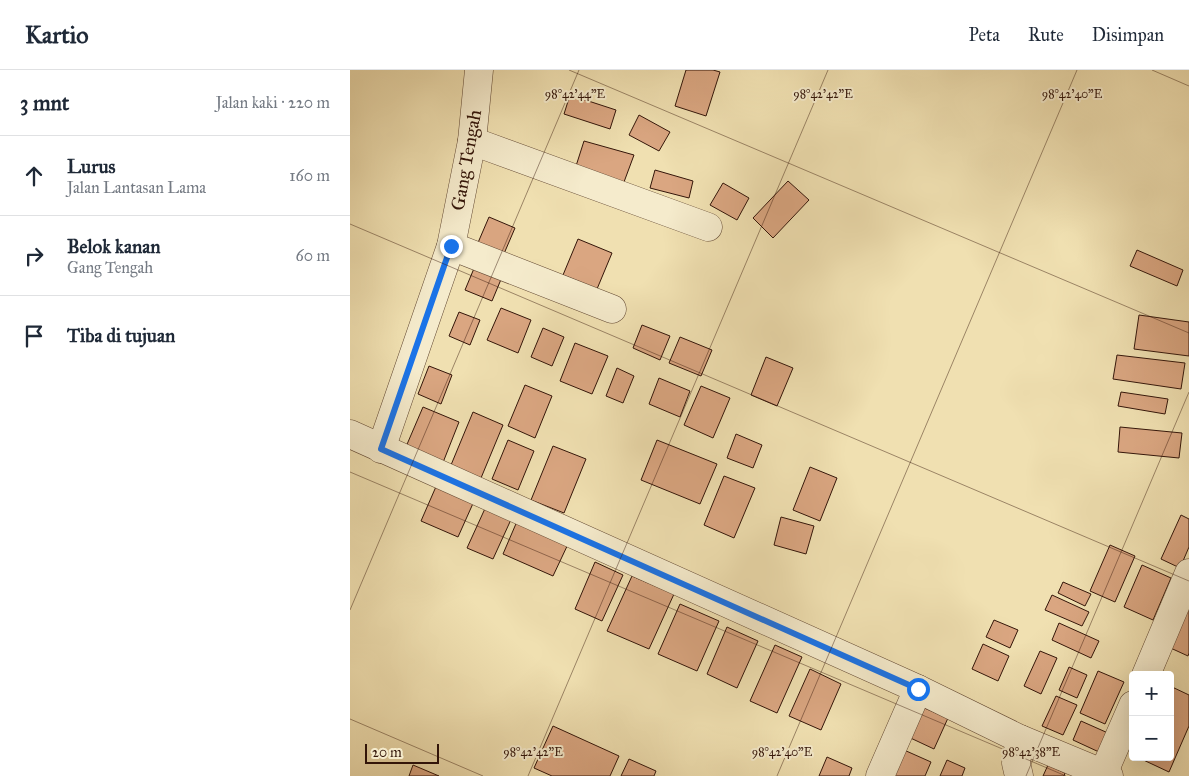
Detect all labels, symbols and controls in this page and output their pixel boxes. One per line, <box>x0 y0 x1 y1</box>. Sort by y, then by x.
text: Kartio <box>25 20 88 50</box>
text: Peta <box>969 24 1000 46</box>
text: Rute <box>1028 24 1064 46</box>
text: Disimpan <box>1092 24 1164 46</box>
text: 98°42'44"E <box>545 87 606 101</box>
text: 98°42'42"E <box>793 87 853 101</box>
text: 98°42'40"E <box>1042 87 1103 101</box>
text: 3 mnt <box>20 90 69 116</box>
text: Jalan kaki · 220 m <box>216 93 330 112</box>
street label: Gang Tengah <box>446 107 487 213</box>
text: Lurus <box>67 155 115 178</box>
icon: ahead <box>20 162 48 190</box>
text: 160 m <box>289 166 330 185</box>
text: Jalan Lantasan Lama <box>67 178 206 197</box>
text: Belok kanan <box>67 235 161 258</box>
route end <box>440 235 463 258</box>
icon: right <box>20 242 48 270</box>
text: 60 m <box>296 246 330 265</box>
text: Gang Tengah <box>67 258 153 277</box>
icon: arrive <box>20 322 48 350</box>
text: Tiba di tujuan <box>67 324 175 347</box>
map controls <box>1129 671 1174 761</box>
button: + <box>1129 671 1174 716</box>
route start <box>907 678 930 701</box>
button: − <box>1129 716 1174 761</box>
scale bar <box>365 741 439 764</box>
text: 20 m <box>372 744 402 761</box>
text: 98°42'42"E <box>503 745 563 759</box>
text: 98°42'40"E <box>752 745 813 759</box>
text: 98°42'38"E <box>1002 745 1060 759</box>

